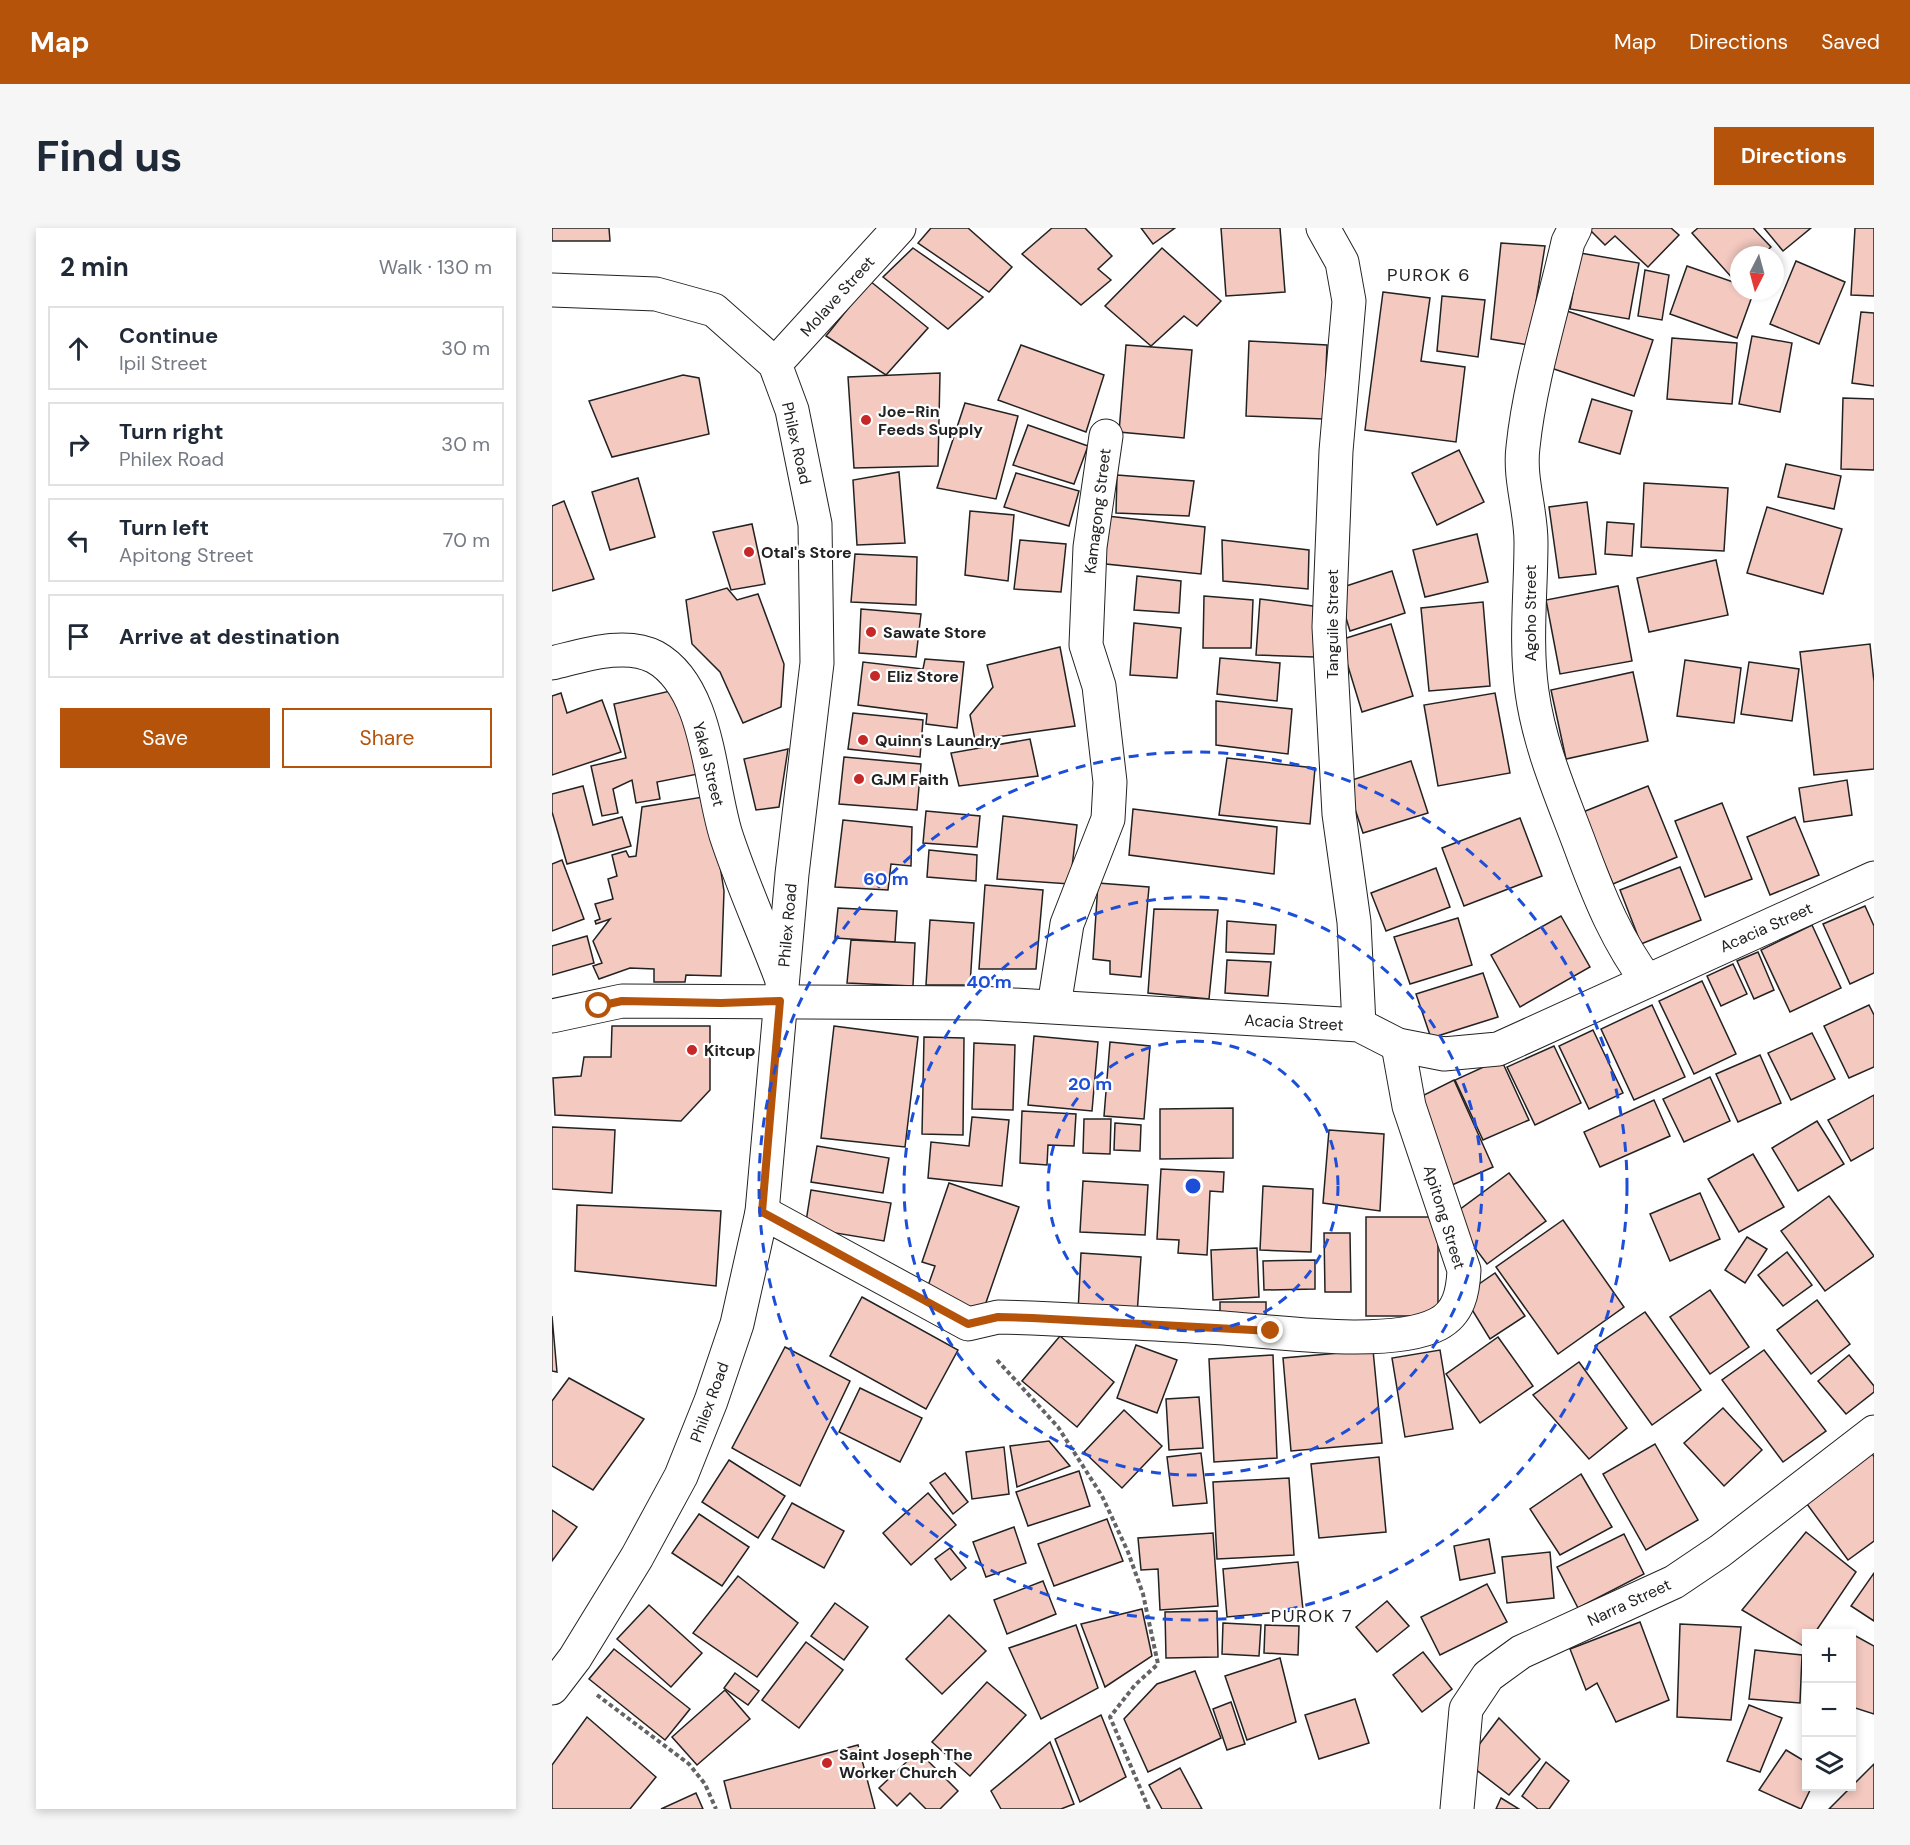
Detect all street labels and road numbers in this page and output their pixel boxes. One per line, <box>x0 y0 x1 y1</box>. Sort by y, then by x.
street label: Molave Street <box>796 252 879 341</box>
street label: Philex Road <box>777 400 816 486</box>
street label: Kamagong Street <box>1079 447 1116 575</box>
street label: Agoho Street <box>1520 564 1541 662</box>
street label: Tanguile Street <box>1322 569 1343 679</box>
street label: Yakal Street <box>688 720 729 809</box>
street label: Philex Road <box>773 882 802 968</box>
street label: Acacia Street <box>1717 898 1816 957</box>
street label: Acacia Street <box>1244 1009 1344 1036</box>
street label: Apitong Street <box>1419 1163 1470 1272</box>
street label: Philex Road <box>685 1359 734 1445</box>
street label: Narra Street <box>1584 1574 1674 1631</box>

